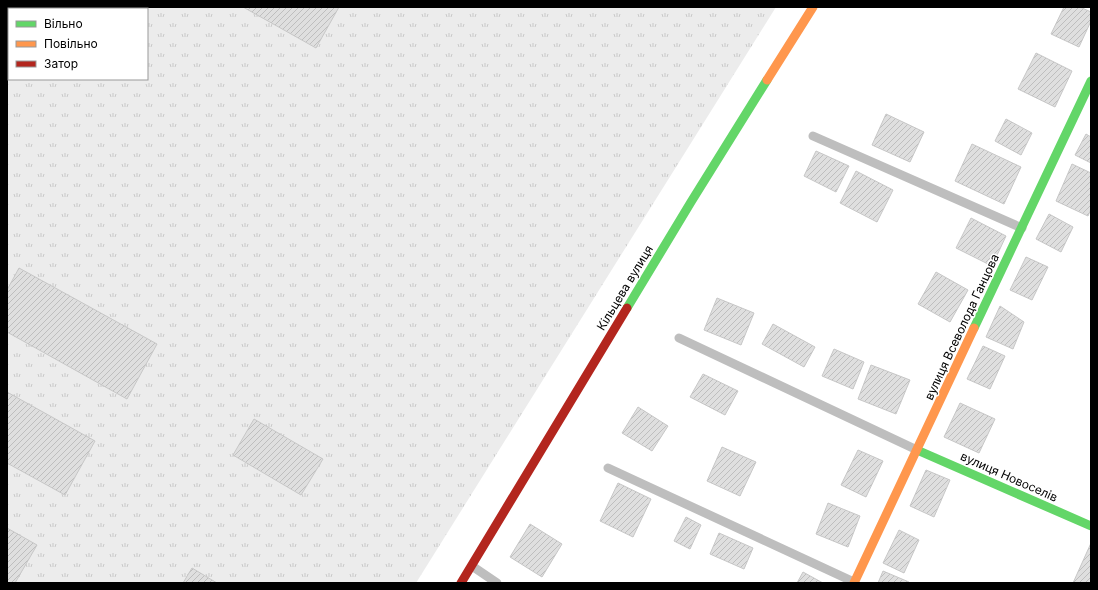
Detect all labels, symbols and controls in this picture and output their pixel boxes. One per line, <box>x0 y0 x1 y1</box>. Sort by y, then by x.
legend <box>8 8 148 80</box>
text: Вільно <box>44 16 83 31</box>
text: Повільно <box>44 36 98 51</box>
text: Затор <box>44 56 78 71</box>
street label: Кільцева вулиця <box>593 242 656 333</box>
street label: вулиця Всеволода Ганцова <box>921 251 1002 402</box>
street label: вулиця Новоселів <box>958 448 1060 505</box>

